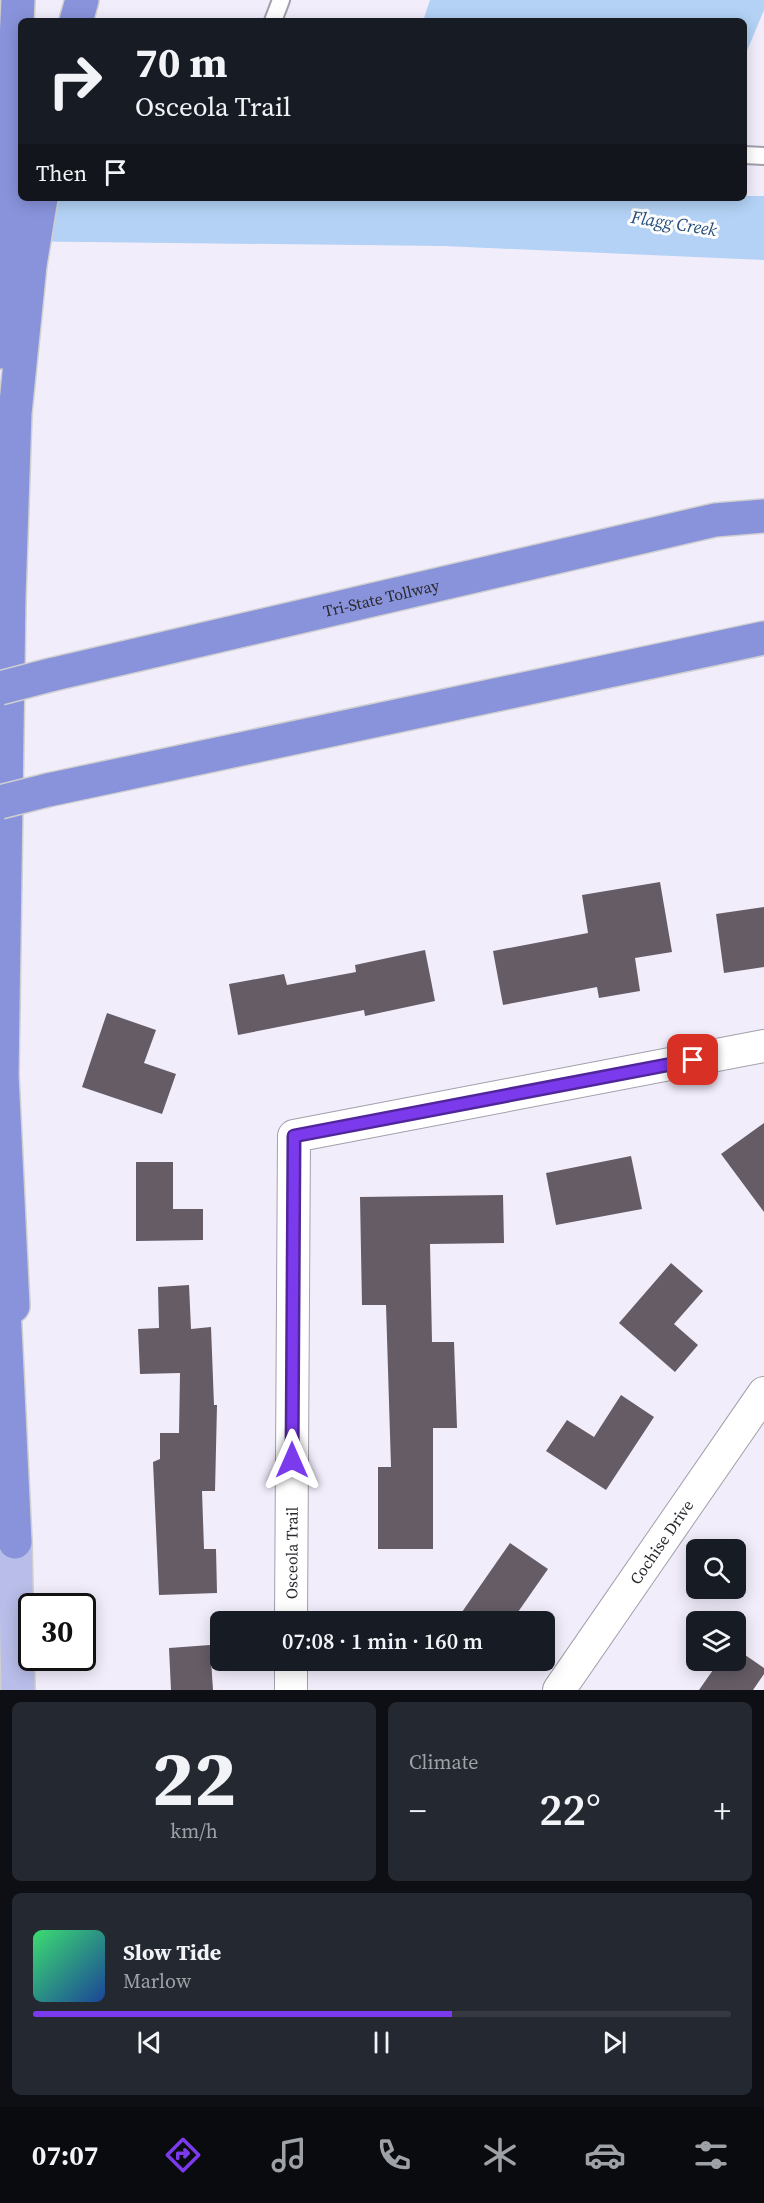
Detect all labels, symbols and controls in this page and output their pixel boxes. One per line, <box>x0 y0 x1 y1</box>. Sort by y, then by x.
text: 70 m <box>135 33 228 91</box>
icon: right <box>36 42 114 120</box>
text: Osceola Trail <box>135 88 291 125</box>
icon: arrive <box>99 156 132 189</box>
text: Then <box>36 158 87 188</box>
water label: Flagg Creek <box>628 204 719 242</box>
street label: Tri-State Tollway <box>321 573 442 622</box>
pin <box>667 1034 718 1085</box>
icon: arrive <box>676 1043 709 1076</box>
position arrow <box>260 1428 324 1492</box>
street label: Cochise Drive <box>624 1495 698 1589</box>
street label: Osceola Trail <box>280 1506 303 1599</box>
map controls <box>686 1539 746 1671</box>
button: search <box>686 1539 746 1599</box>
speed limit sign: 30 <box>18 1593 96 1671</box>
button: layers <box>686 1611 746 1671</box>
text: 07:08 · 1 min · 160 m <box>282 1626 483 1656</box>
text: 22 <box>152 1724 236 1831</box>
text: Climate <box>409 1748 478 1776</box>
text: 22° <box>539 1778 601 1840</box>
text: − <box>409 1788 427 1833</box>
text: + <box>714 1788 731 1833</box>
text: km/h <box>170 1817 218 1845</box>
text: Slow Tide <box>123 1937 221 1967</box>
text: Marlow <box>123 1967 191 1995</box>
icon: previous <box>133 2026 166 2059</box>
icon: pause <box>365 2026 398 2059</box>
icon: next <box>598 2026 631 2059</box>
icon: directions <box>162 2134 204 2176</box>
icon: music <box>268 2134 310 2176</box>
icon: phone <box>373 2134 415 2176</box>
icon: climate <box>479 2134 521 2176</box>
icon: car <box>584 2134 626 2176</box>
icon: filters <box>690 2134 732 2176</box>
text: 07:07 <box>32 2137 98 2174</box>

